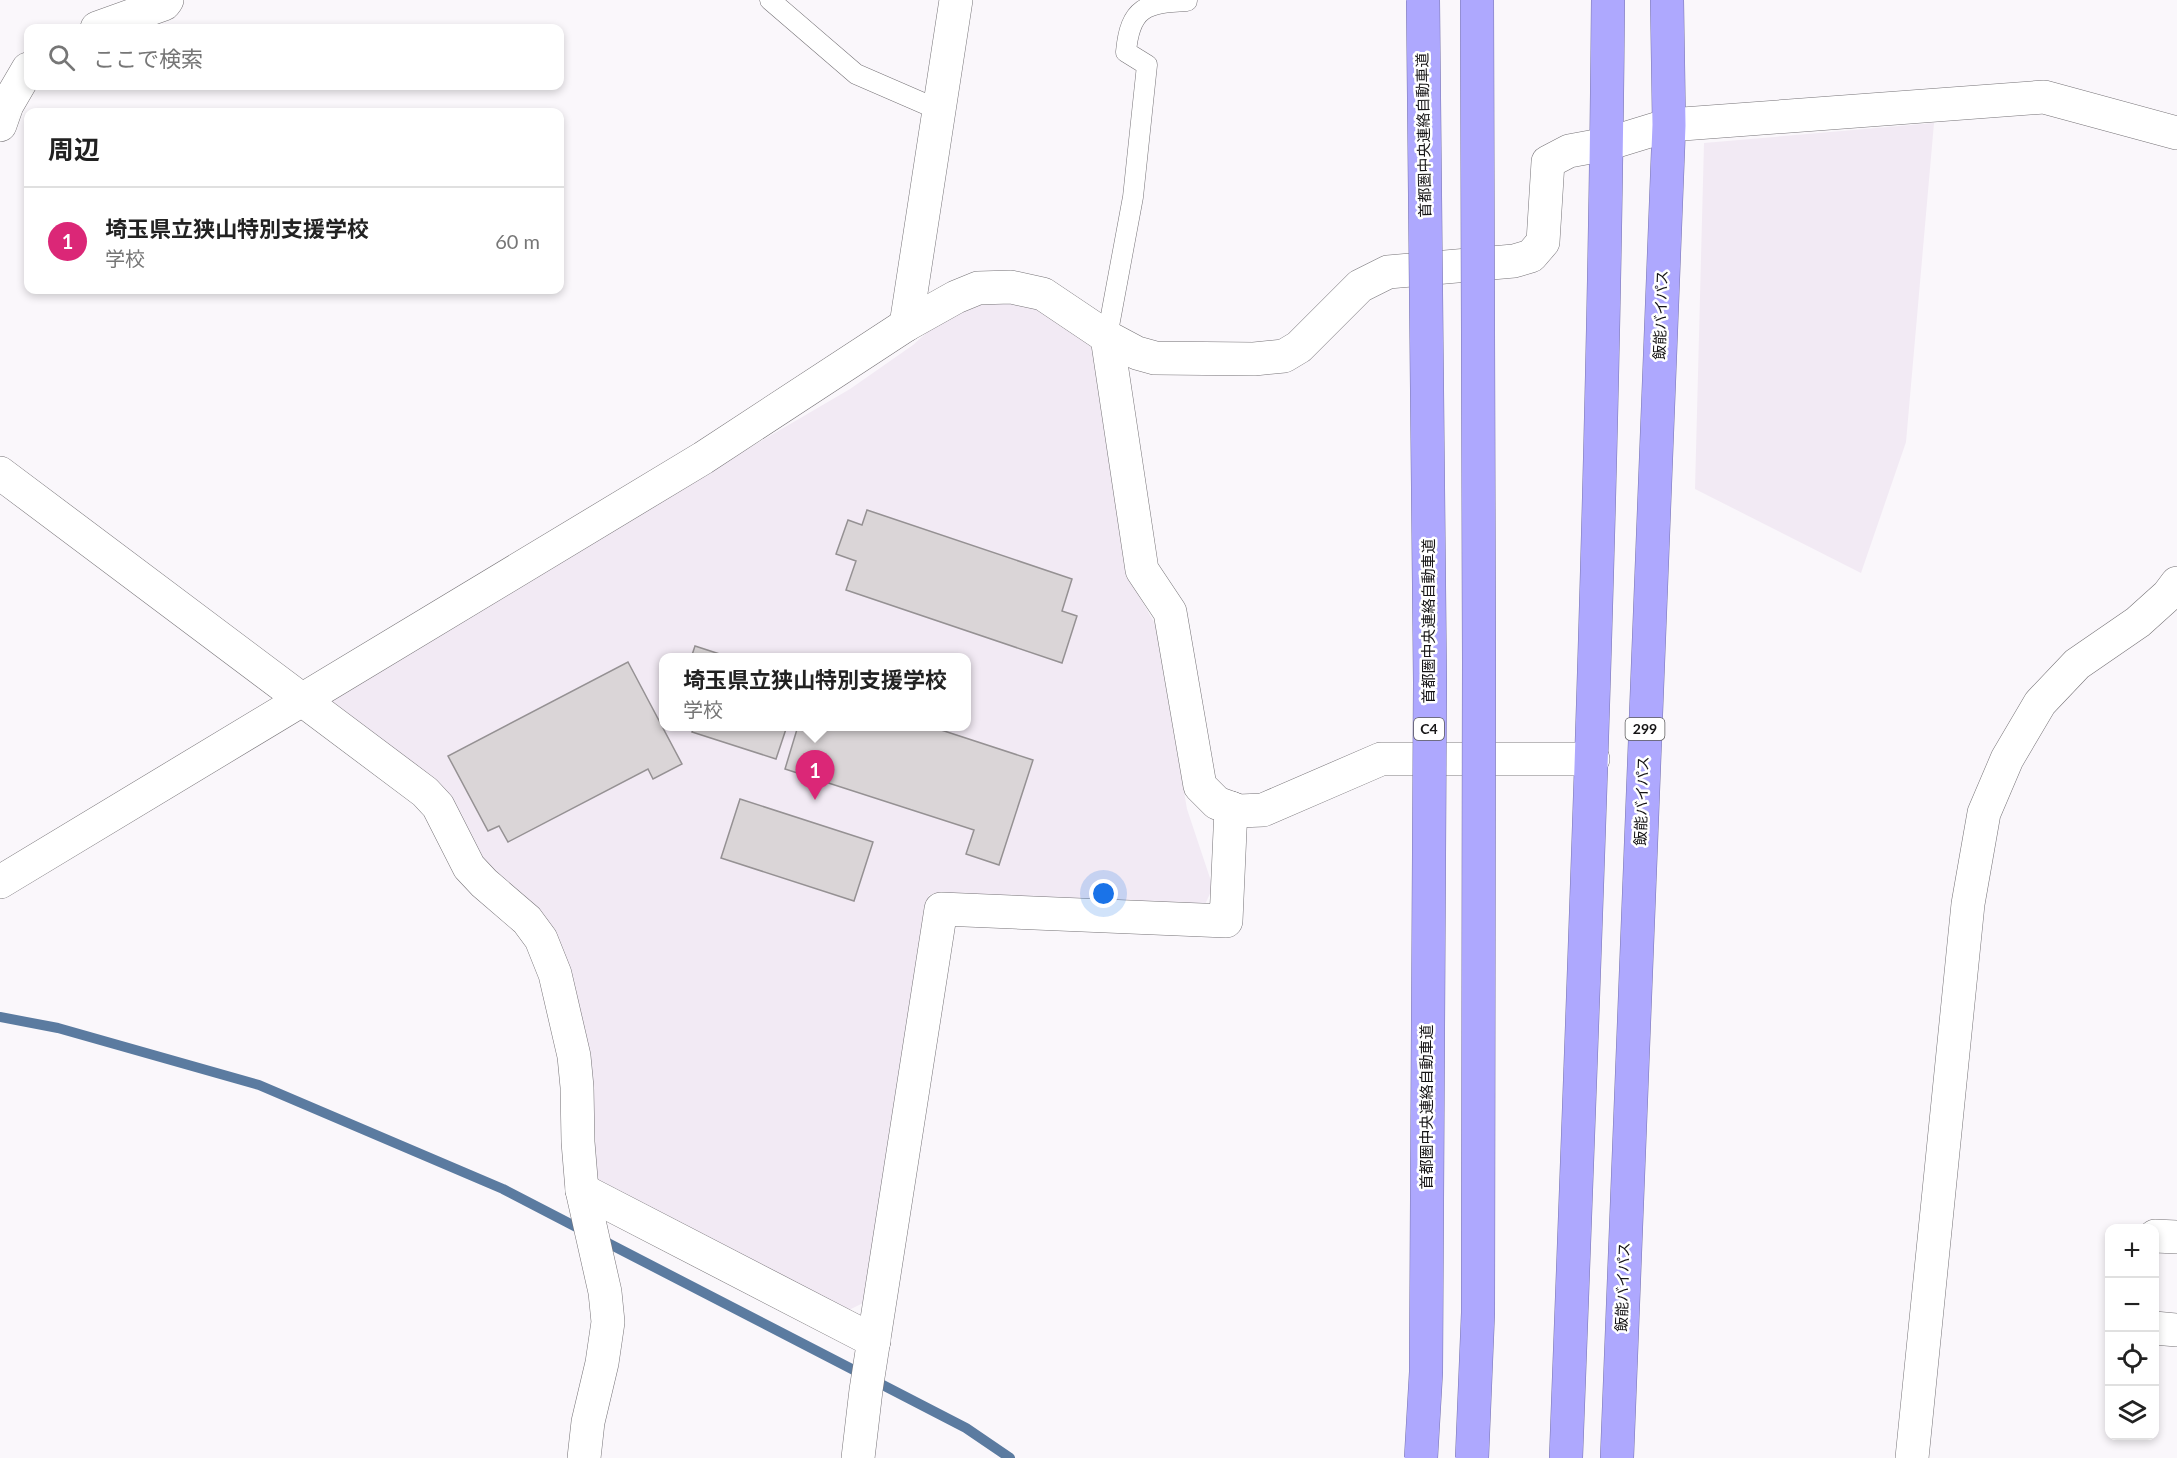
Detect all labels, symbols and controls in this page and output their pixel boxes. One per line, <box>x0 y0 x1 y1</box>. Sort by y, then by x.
search box <box>24 24 564 90</box>
icon: search <box>45 41 78 74</box>
text: ここで検索 <box>93 45 203 72</box>
street label: 首都圏中央連絡自動車道 <box>1413 52 1433 218</box>
text: 周辺 <box>48 133 100 165</box>
text: 埼玉県立狭山特別支援学校 <box>105 215 369 242</box>
text: 1 <box>62 229 73 253</box>
text: 60 m <box>495 229 540 253</box>
text: 学校 <box>105 246 145 270</box>
street label: 飯能バイパス <box>1649 270 1671 360</box>
street label: 首都圏中央連絡自動車道 <box>1419 538 1437 704</box>
popup <box>659 653 971 731</box>
text: 埼玉県立狭山特別支援学校 <box>683 666 947 693</box>
text: 学校 <box>683 697 723 721</box>
road number: C4 <box>1414 718 1444 740</box>
road number: 299 <box>1626 718 1664 740</box>
pin: 1 <box>796 750 834 800</box>
street label: 飯能バイパス <box>1630 756 1652 846</box>
your location <box>1089 879 1118 908</box>
street label: 首都圏中央連絡自動車道 <box>1417 1024 1435 1190</box>
map controls <box>2105 1224 2159 1440</box>
button: + <box>2105 1224 2159 1278</box>
street label: 飯能バイパス <box>1611 1242 1633 1332</box>
button: − <box>2105 1278 2159 1332</box>
button: locate <box>2105 1332 2159 1386</box>
button: layers <box>2105 1386 2159 1440</box>

